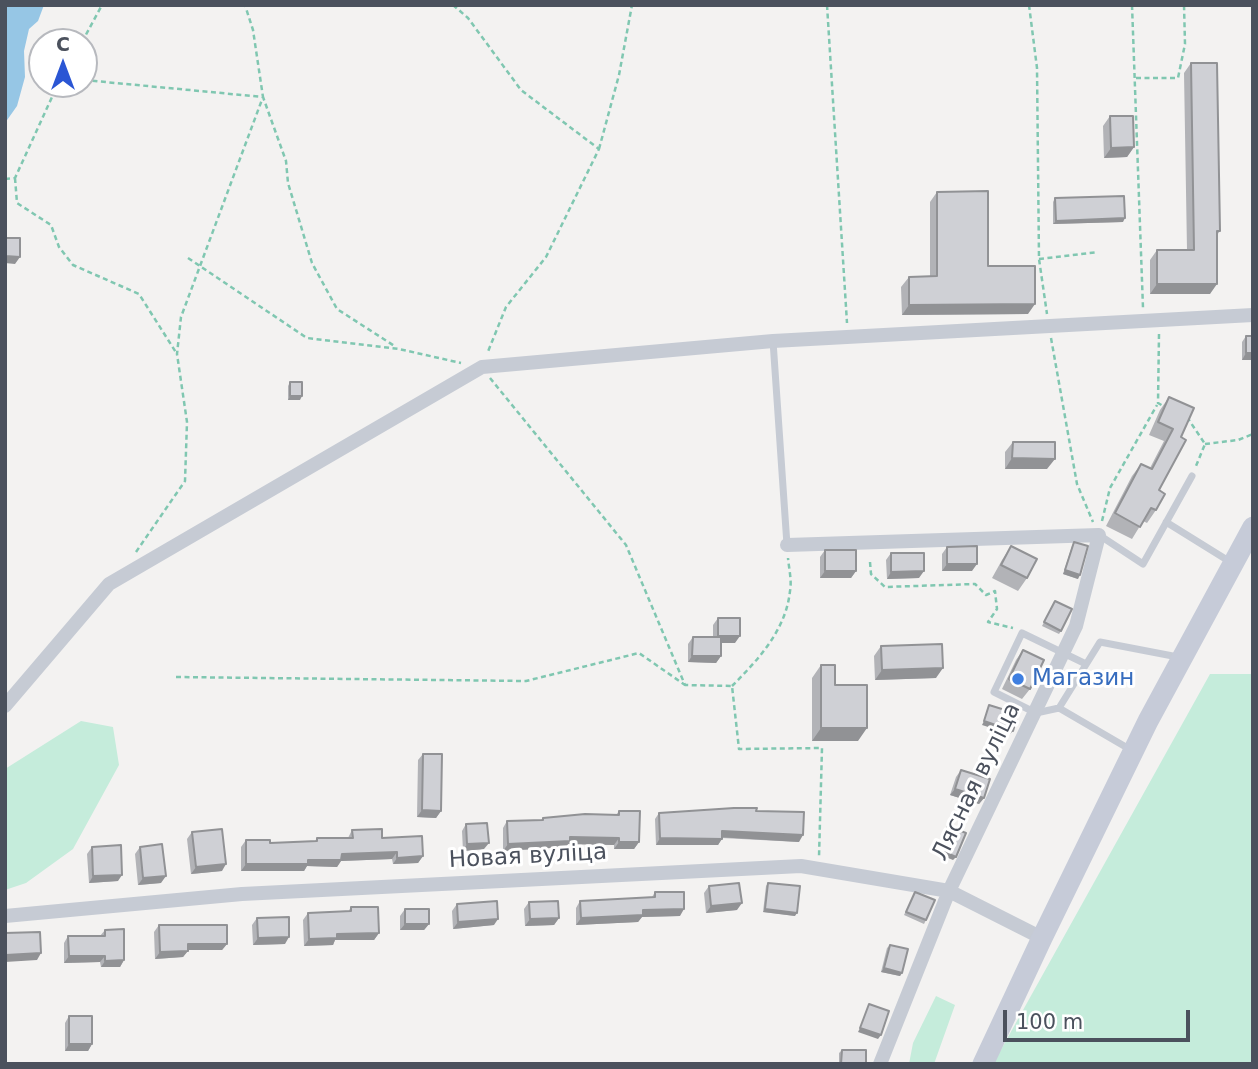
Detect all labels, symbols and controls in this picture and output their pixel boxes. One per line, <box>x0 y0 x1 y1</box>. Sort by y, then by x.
north arrow <box>28 28 98 98</box>
text: С <box>56 33 70 55</box>
place label: Магазин <box>1032 665 1134 693</box>
marker: Магазин <box>1010 671 1026 687</box>
street label: Лясная вуліца <box>927 699 1027 865</box>
street label: Новая вуліца <box>448 839 608 875</box>
scale bar <box>1006 996 1193 1040</box>
text: 100 m <box>1016 1010 1083 1034</box>

